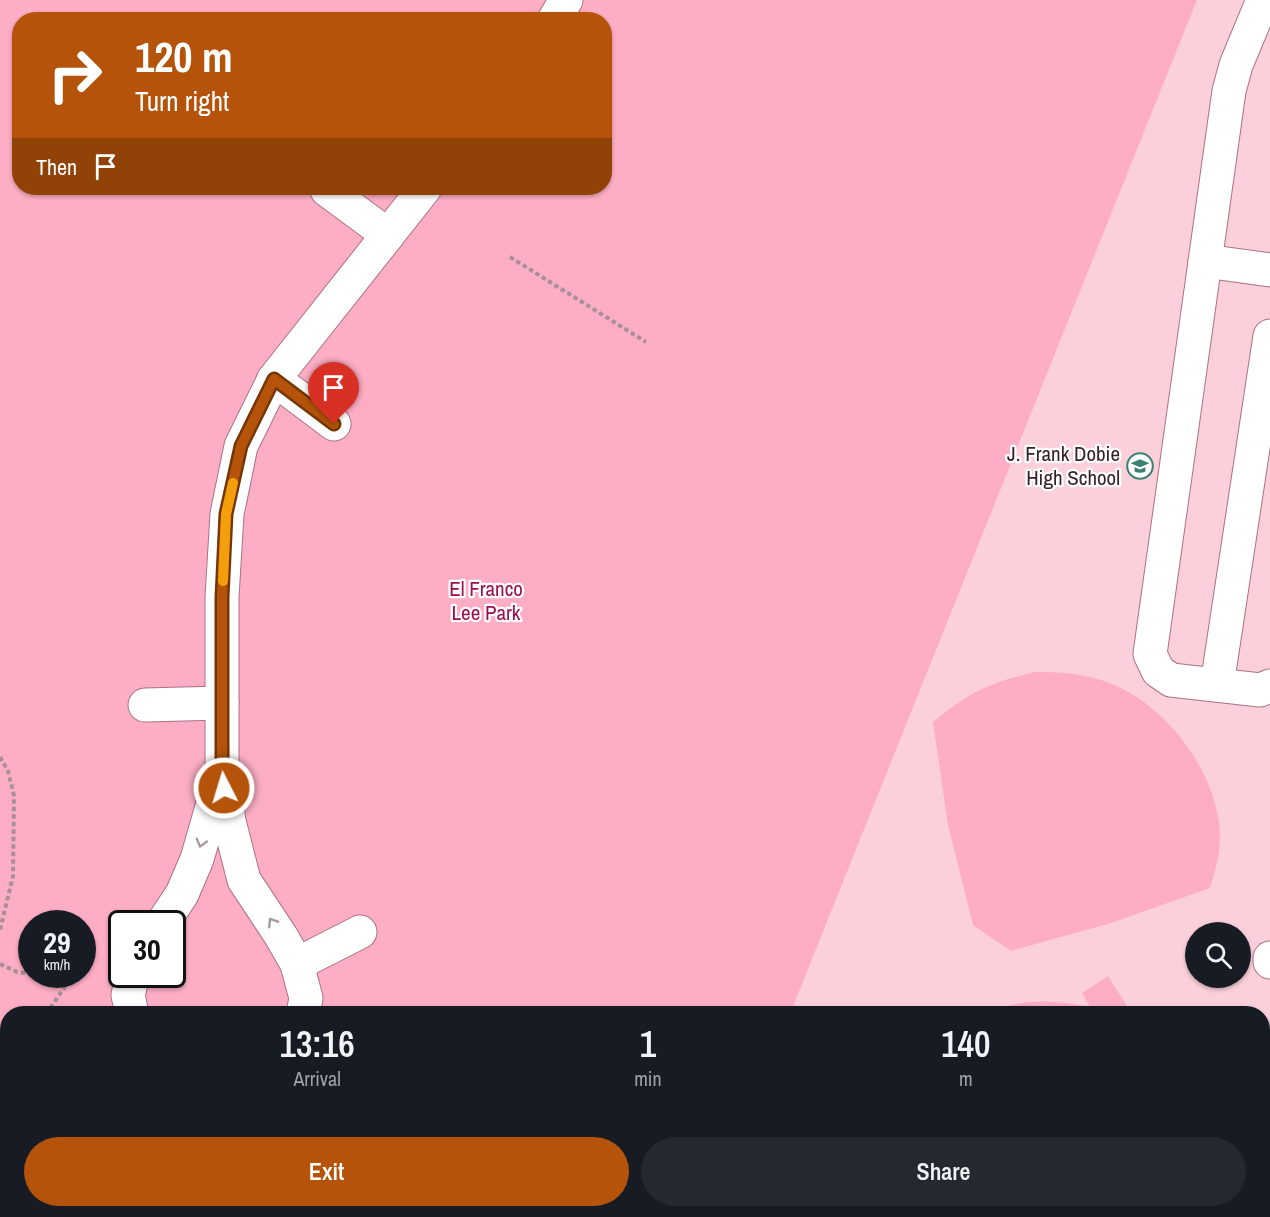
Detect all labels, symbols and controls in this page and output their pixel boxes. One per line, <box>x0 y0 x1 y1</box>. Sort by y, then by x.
text: 120 m <box>135 29 233 85</box>
icon: right <box>36 36 114 114</box>
text: Turn right <box>135 83 229 119</box>
icon: arrive <box>89 150 122 183</box>
text: Then <box>36 152 77 182</box>
pin <box>308 362 359 424</box>
icon: arrive <box>317 371 350 404</box>
place label: J. Frank Dobie High School <box>1007 439 1120 492</box>
school or university icon: J. Frank Dobie High School <box>1125 451 1155 481</box>
park label: El Franco Lee Park <box>449 574 523 627</box>
position arrow <box>192 756 256 820</box>
one-way arrow <box>196 838 208 848</box>
speed limit sign: 30 <box>108 910 186 988</box>
one-way arrow <box>268 918 279 929</box>
text: 29 <box>43 922 71 962</box>
map controls <box>1185 922 1251 988</box>
button: search <box>1185 922 1251 988</box>
text: km/h <box>44 954 70 975</box>
text: 13:16 <box>280 1020 355 1068</box>
text: 1 <box>640 1020 656 1068</box>
text: 140 <box>941 1020 990 1068</box>
text: Arrival <box>293 1065 341 1092</box>
text: min <box>634 1065 662 1092</box>
text: m <box>959 1065 973 1092</box>
button: Exit <box>24 1137 629 1206</box>
button: Share <box>641 1137 1246 1206</box>

